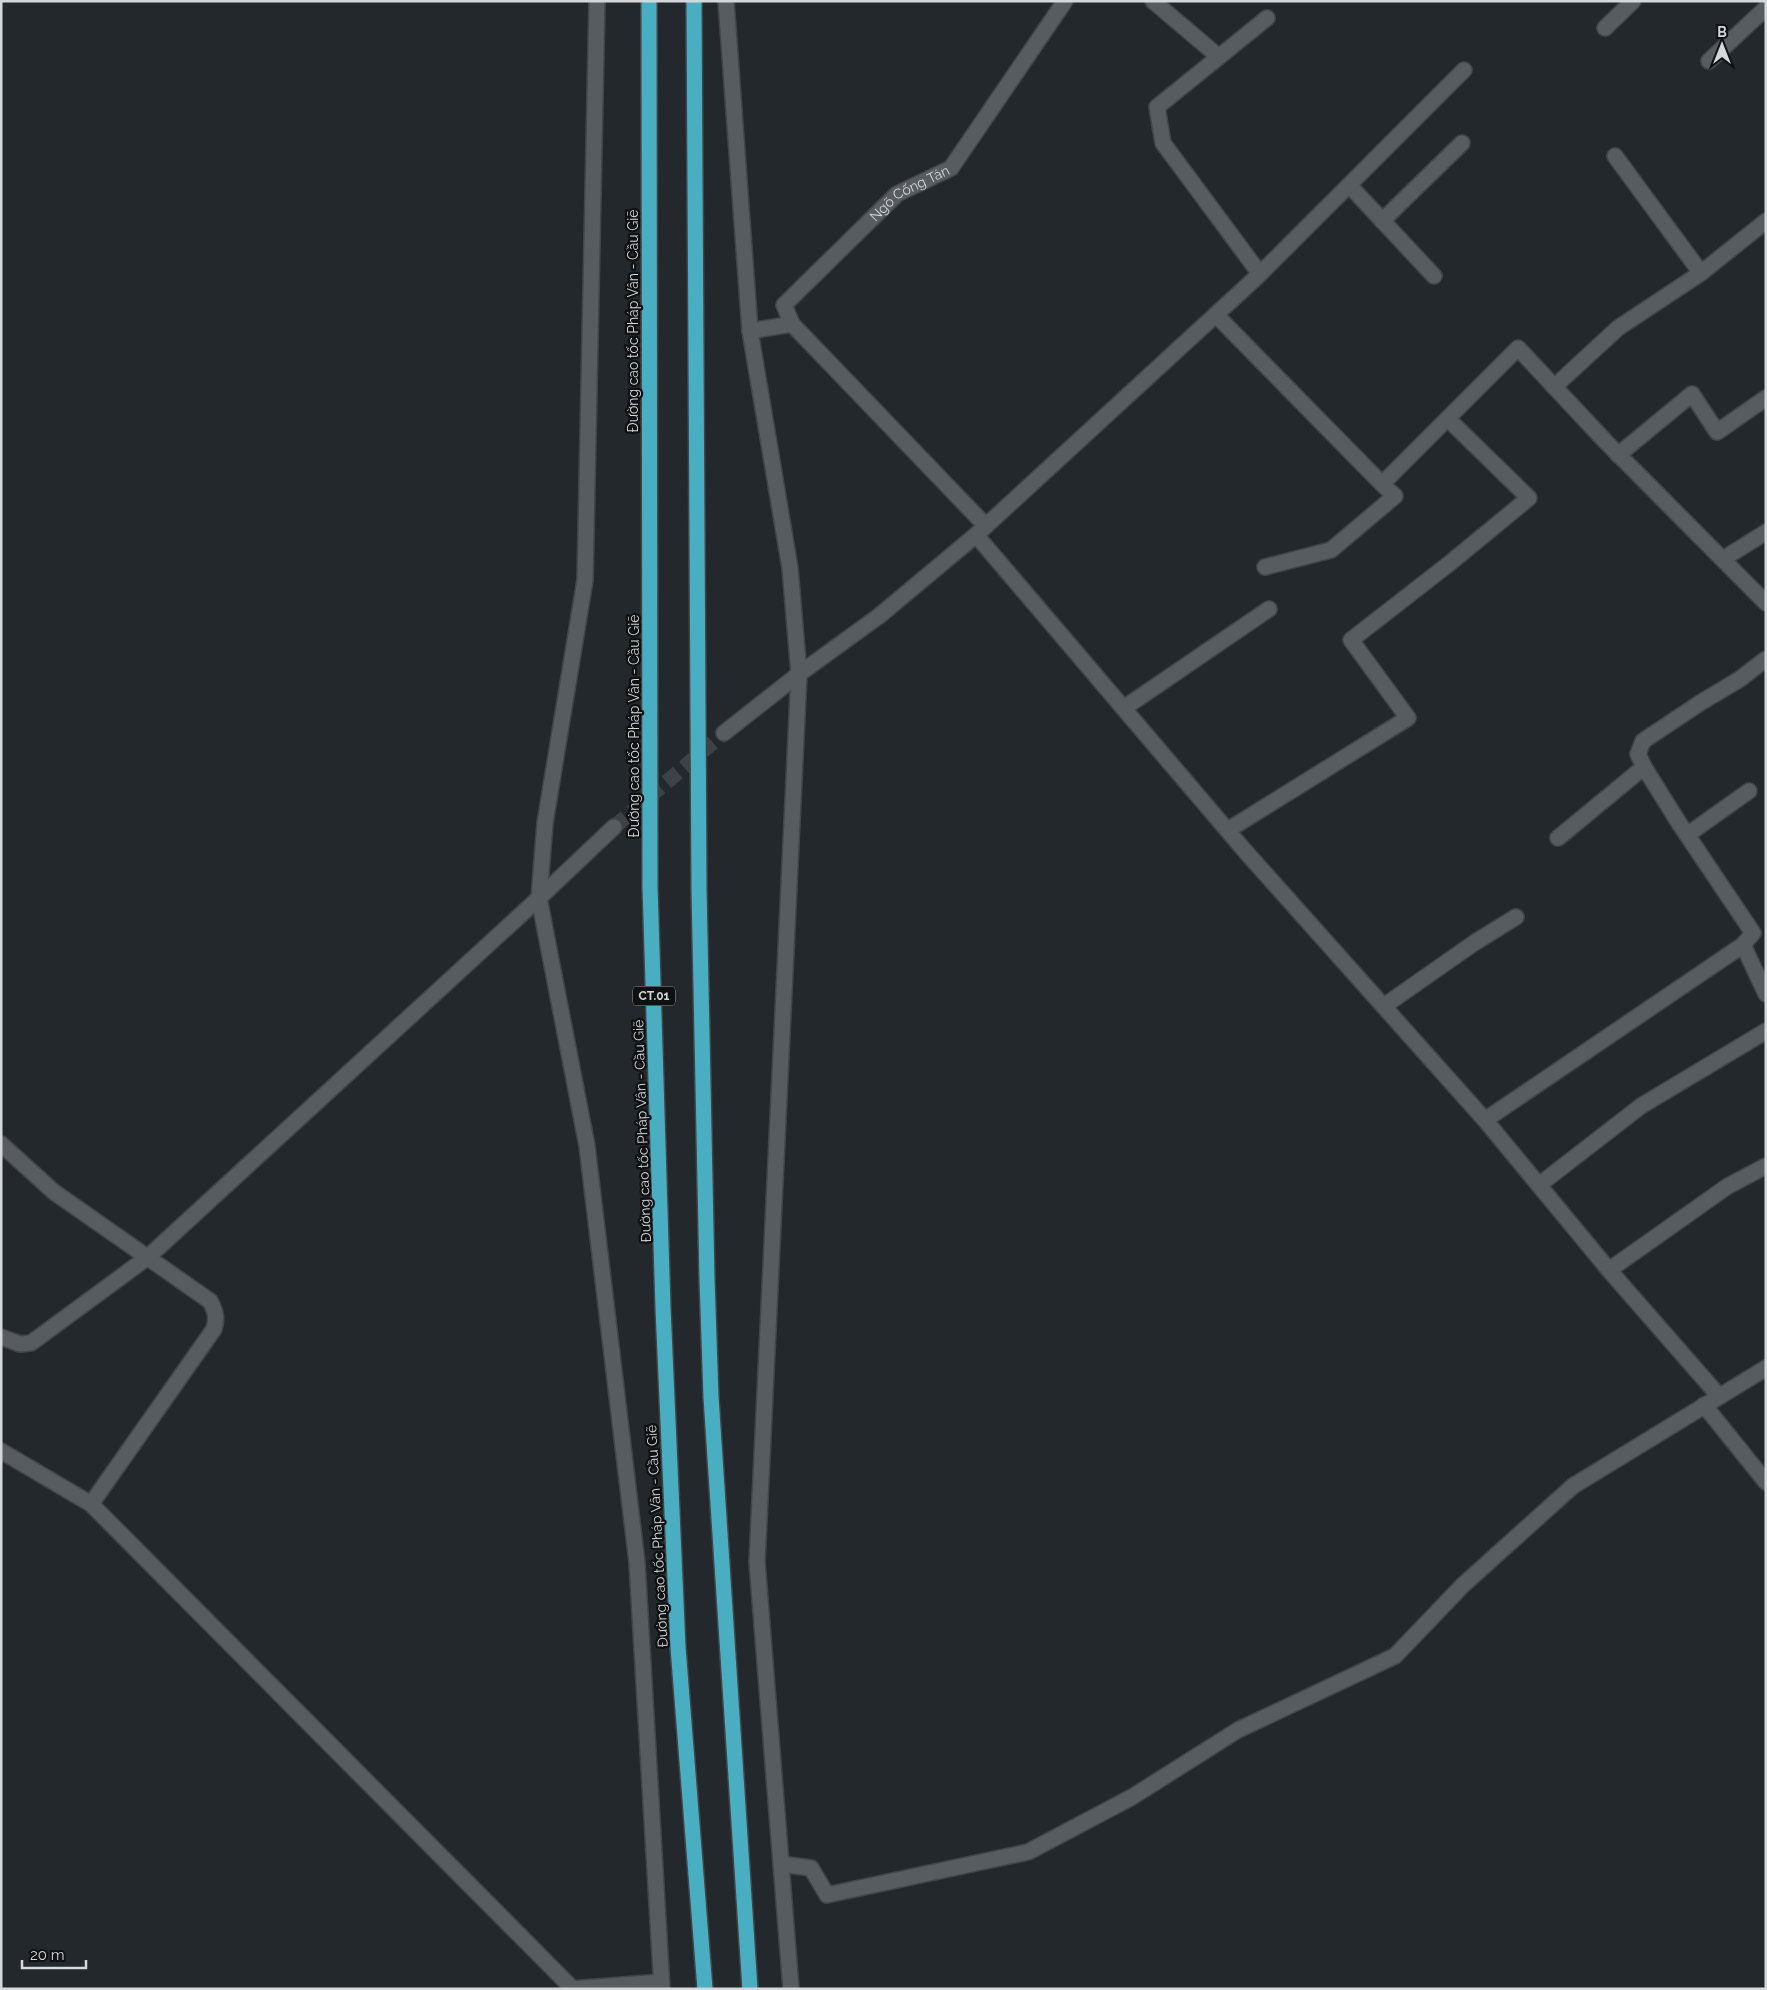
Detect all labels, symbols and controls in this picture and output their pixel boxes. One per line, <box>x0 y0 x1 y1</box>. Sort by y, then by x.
north arrow <box>1697 20 1747 70</box>
text: B <box>1717 24 1727 40</box>
street label: Ngõ Cống Tán <box>866 162 952 224</box>
street label: Đường cao tốc Pháp Vân - Cầu Giẽ <box>625 210 641 432</box>
street label: Đường cao tốc Pháp Vân - Cầu Giẽ <box>626 615 642 837</box>
road number: CT.01 <box>633 986 675 1006</box>
street label: Đường cao tốc Pháp Vân - Cầu Giẽ <box>630 1019 654 1243</box>
street label: Đường cao tốc Pháp Vân - Cầu Giẽ <box>643 1424 671 1648</box>
scale bar <box>22 1938 86 1970</box>
text: 20 m <box>30 1946 65 1964</box>

